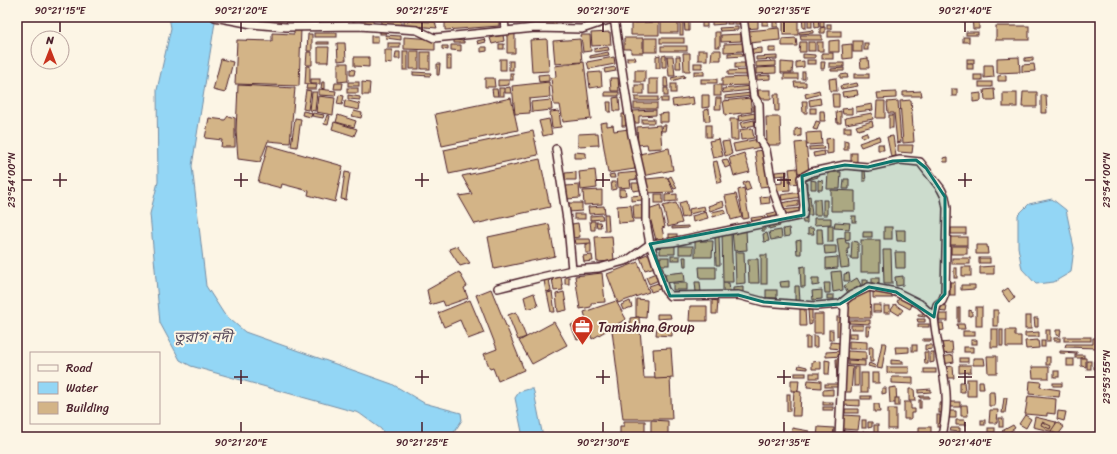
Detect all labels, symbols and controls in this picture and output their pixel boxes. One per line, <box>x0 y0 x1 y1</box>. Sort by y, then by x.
text: 90°21'15"E <box>35 2 87 20</box>
text: 90°21'20"E <box>215 2 269 20</box>
text: 90°21'25"E <box>396 2 449 20</box>
text: 90°21'30"E <box>577 2 630 20</box>
text: 90°21'35"E <box>758 2 811 20</box>
text: 90°21'40"E <box>939 2 993 20</box>
north arrow <box>30 30 70 70</box>
text: N <box>45 31 54 50</box>
text: 23°54'00"N <box>3 152 21 208</box>
text: 23°54'00"N <box>1098 152 1116 208</box>
office icon: Tamishna Group <box>570 314 596 347</box>
place label: Tamishna Group <box>598 315 695 340</box>
water label: তুরাগ নদী <box>174 324 235 350</box>
text: 23°53'55"N <box>1098 350 1116 404</box>
legend <box>30 352 160 424</box>
text: Road <box>66 357 93 379</box>
text: Water <box>66 377 99 399</box>
text: Building <box>66 397 109 419</box>
text: 90°21'20"E <box>215 434 269 452</box>
text: 90°21'25"E <box>396 434 449 452</box>
text: 90°21'30"E <box>577 434 630 452</box>
text: 90°21'35"E <box>758 434 811 452</box>
text: 90°21'40"E <box>939 434 993 452</box>

